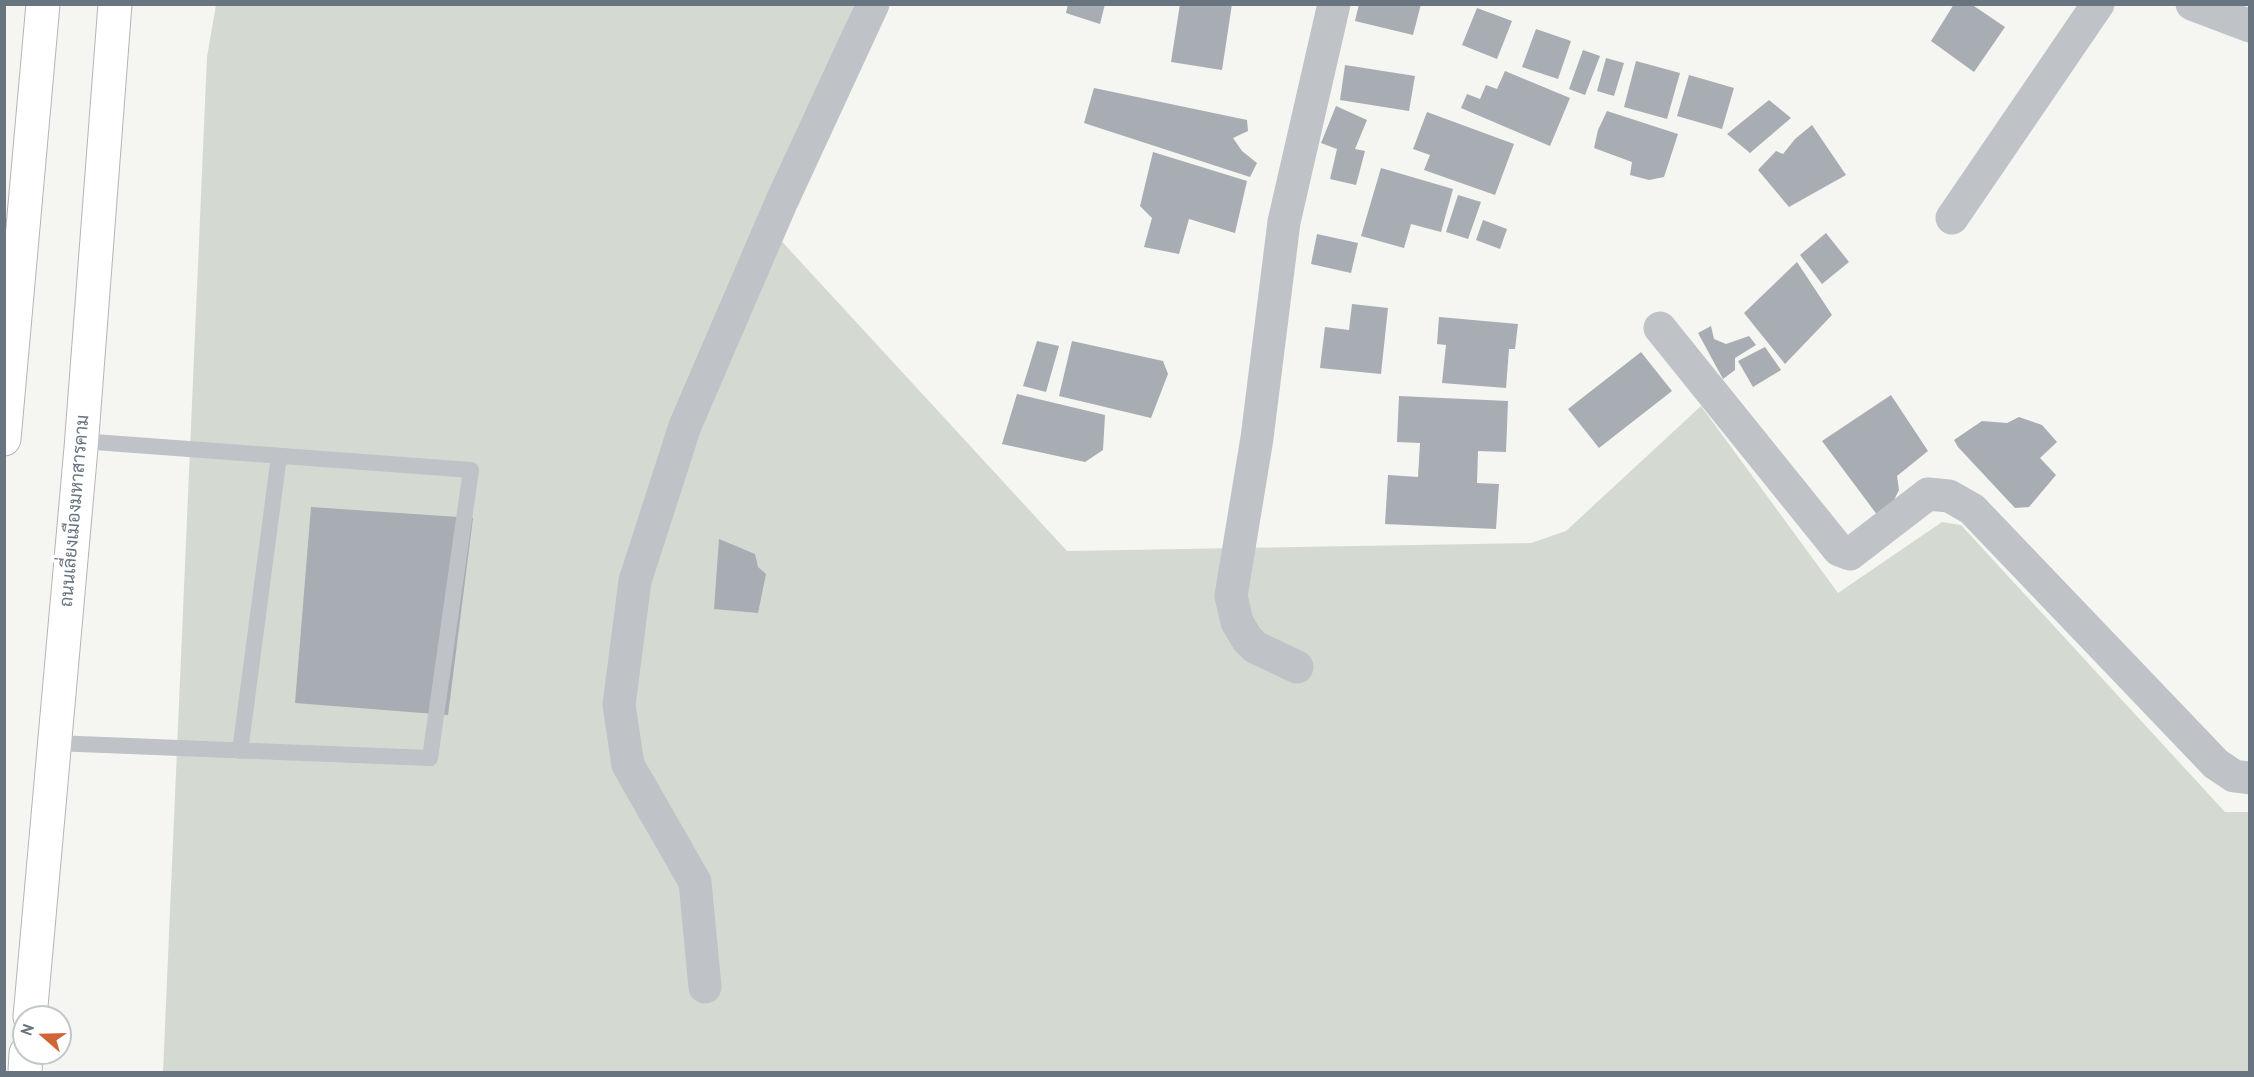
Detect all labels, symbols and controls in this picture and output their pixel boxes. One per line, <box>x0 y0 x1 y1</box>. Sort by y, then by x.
street label: ถนนเลี่ยงเมืองมหาสารคาม <box>56 414 94 608</box>
north arrow <box>12 1005 72 1065</box>
text: N <box>16 1021 38 1038</box>

